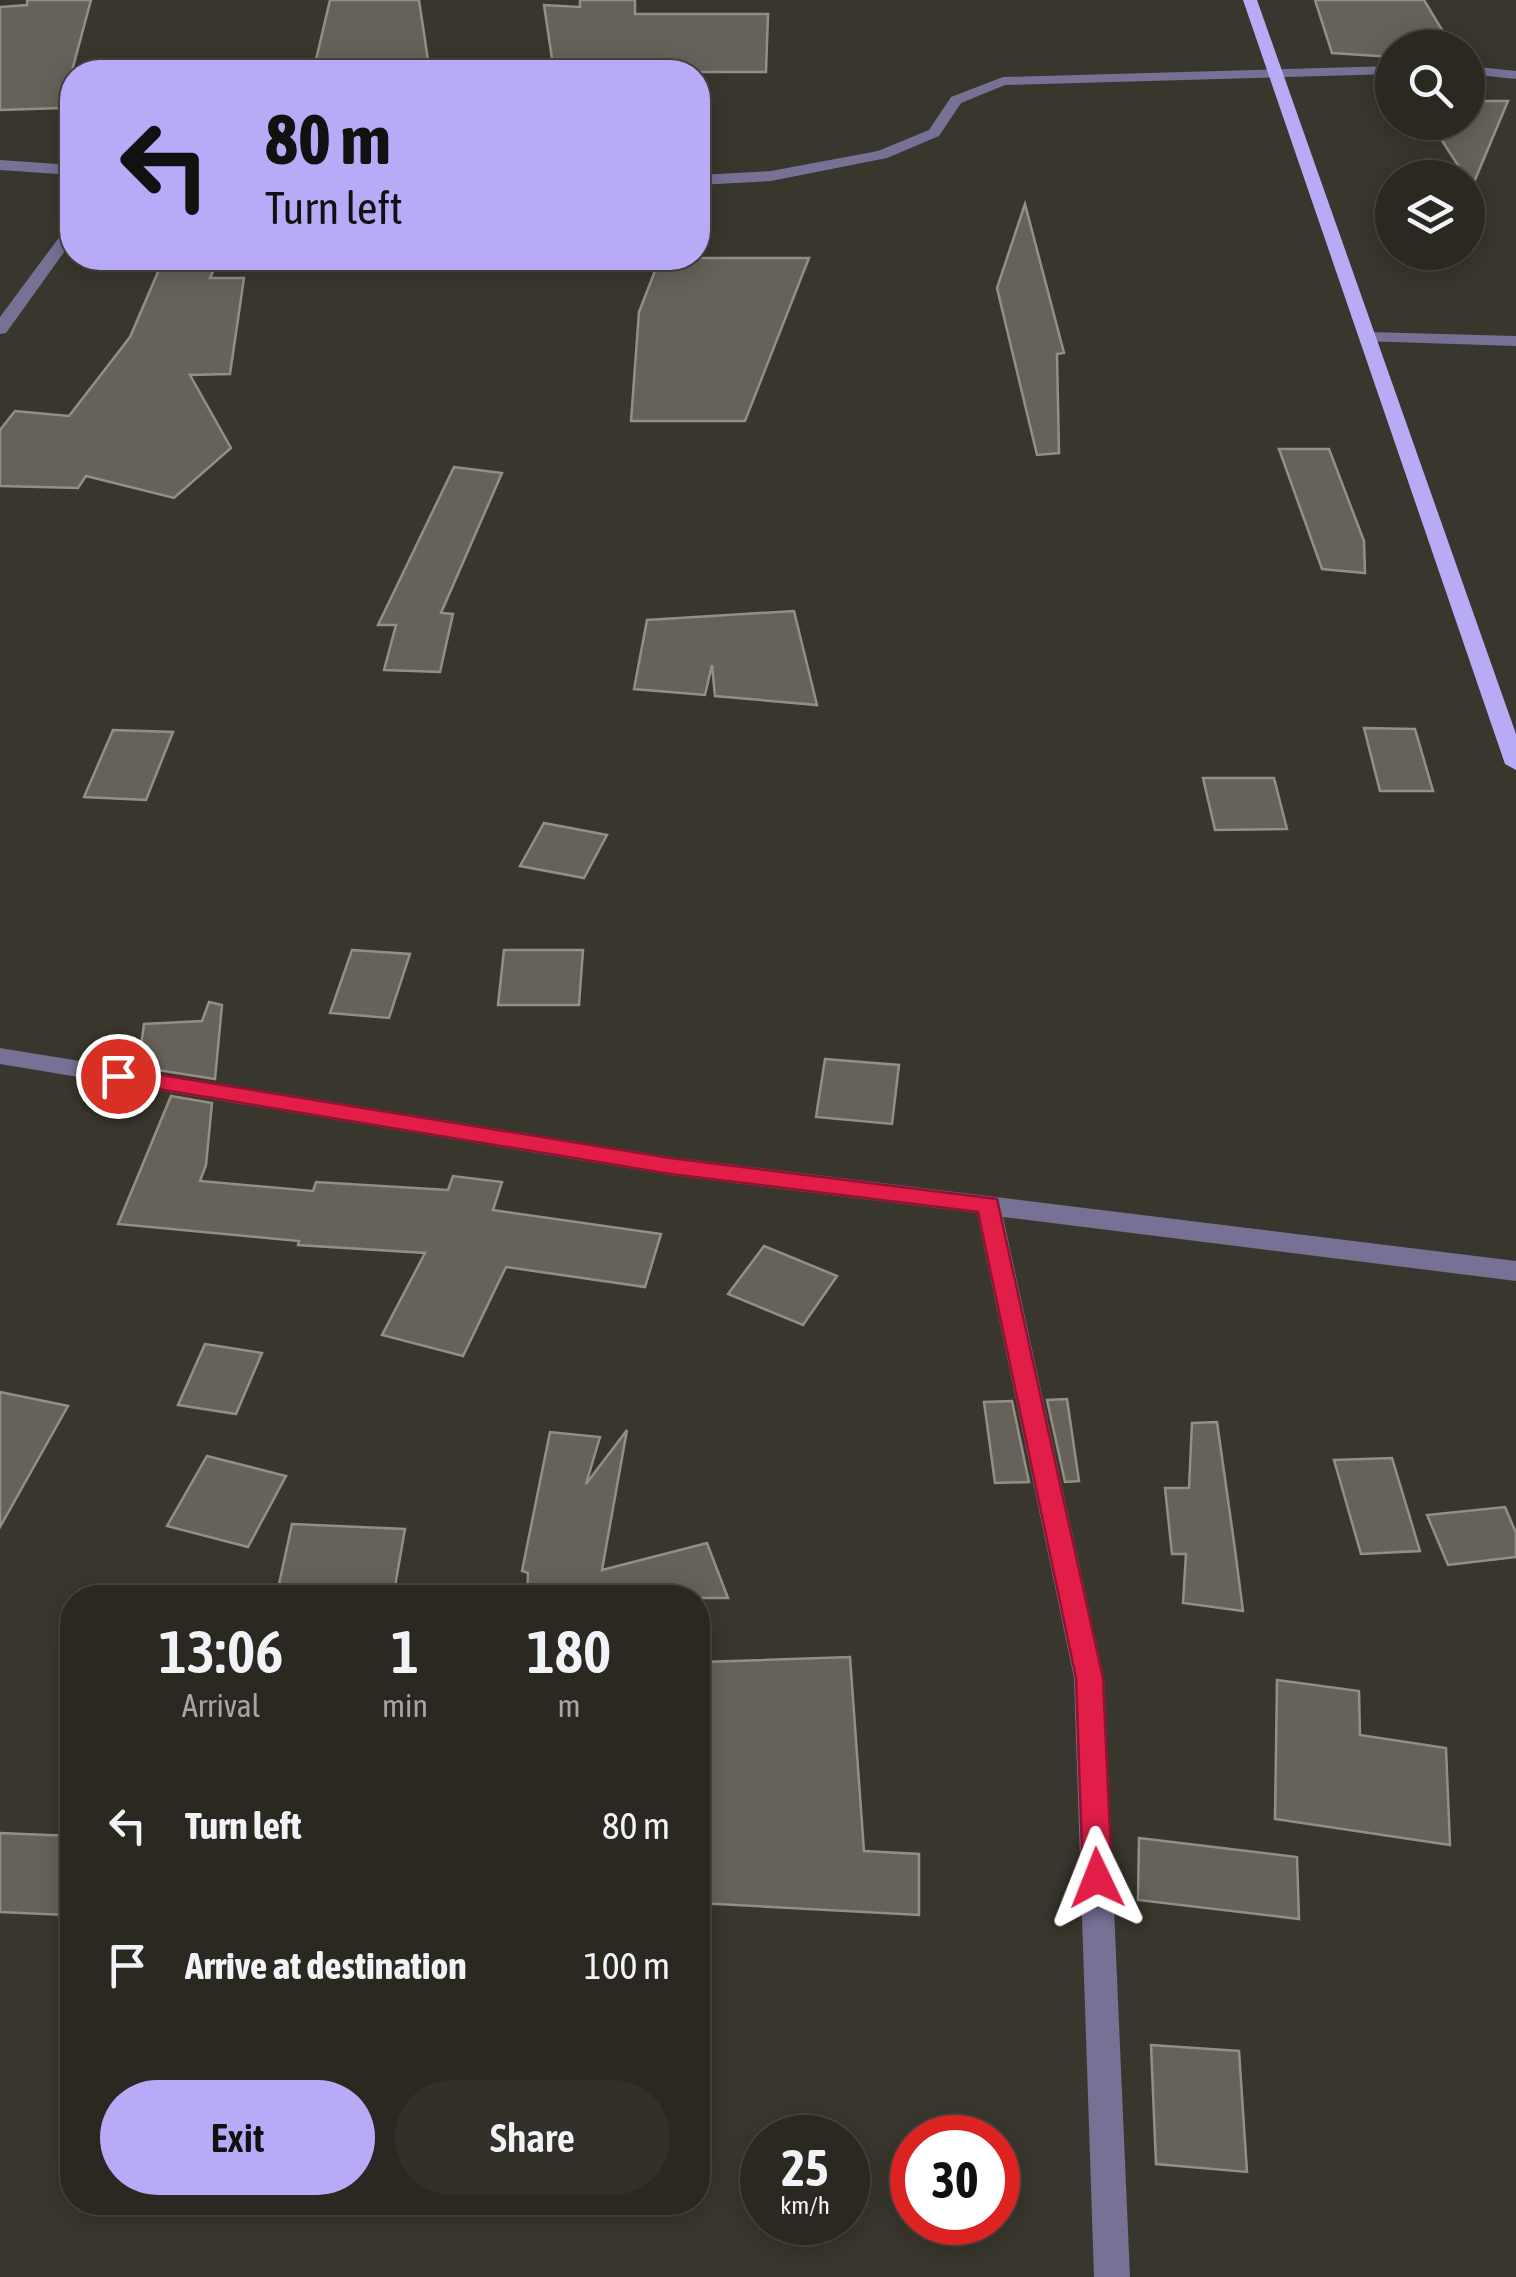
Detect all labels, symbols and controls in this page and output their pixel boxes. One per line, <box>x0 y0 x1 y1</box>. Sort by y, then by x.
map controls <box>1375 30 1485 270</box>
button: search <box>1375 30 1485 140</box>
text: 80 m <box>265 99 391 179</box>
icon: left <box>100 100 230 230</box>
button: layers <box>1375 160 1485 270</box>
text: Turn left <box>265 182 403 234</box>
pin <box>76 1034 161 1119</box>
icon: arrive <box>91 1049 146 1104</box>
text: 13:06 <box>159 1617 283 1686</box>
text: 1 <box>391 1617 419 1686</box>
text: 180 <box>527 1617 611 1686</box>
text: Arrival <box>182 1687 260 1724</box>
text: min <box>382 1687 428 1724</box>
text: m <box>557 1687 581 1724</box>
icon: left <box>100 1798 155 1853</box>
text: Turn left <box>185 1804 301 1847</box>
text: 80 m <box>602 1804 670 1847</box>
position arrow <box>1045 1826 1149 1930</box>
icon: arrive <box>100 1938 155 1993</box>
text: Arrive at destination <box>185 1944 467 1987</box>
text: 100 m <box>584 1944 670 1987</box>
button: Exit <box>100 2080 375 2195</box>
button: Share <box>395 2080 670 2195</box>
speed limit sign: 30 <box>890 2115 1020 2245</box>
text: 25 <box>781 2139 828 2197</box>
text: km/h <box>780 2191 830 2219</box>

